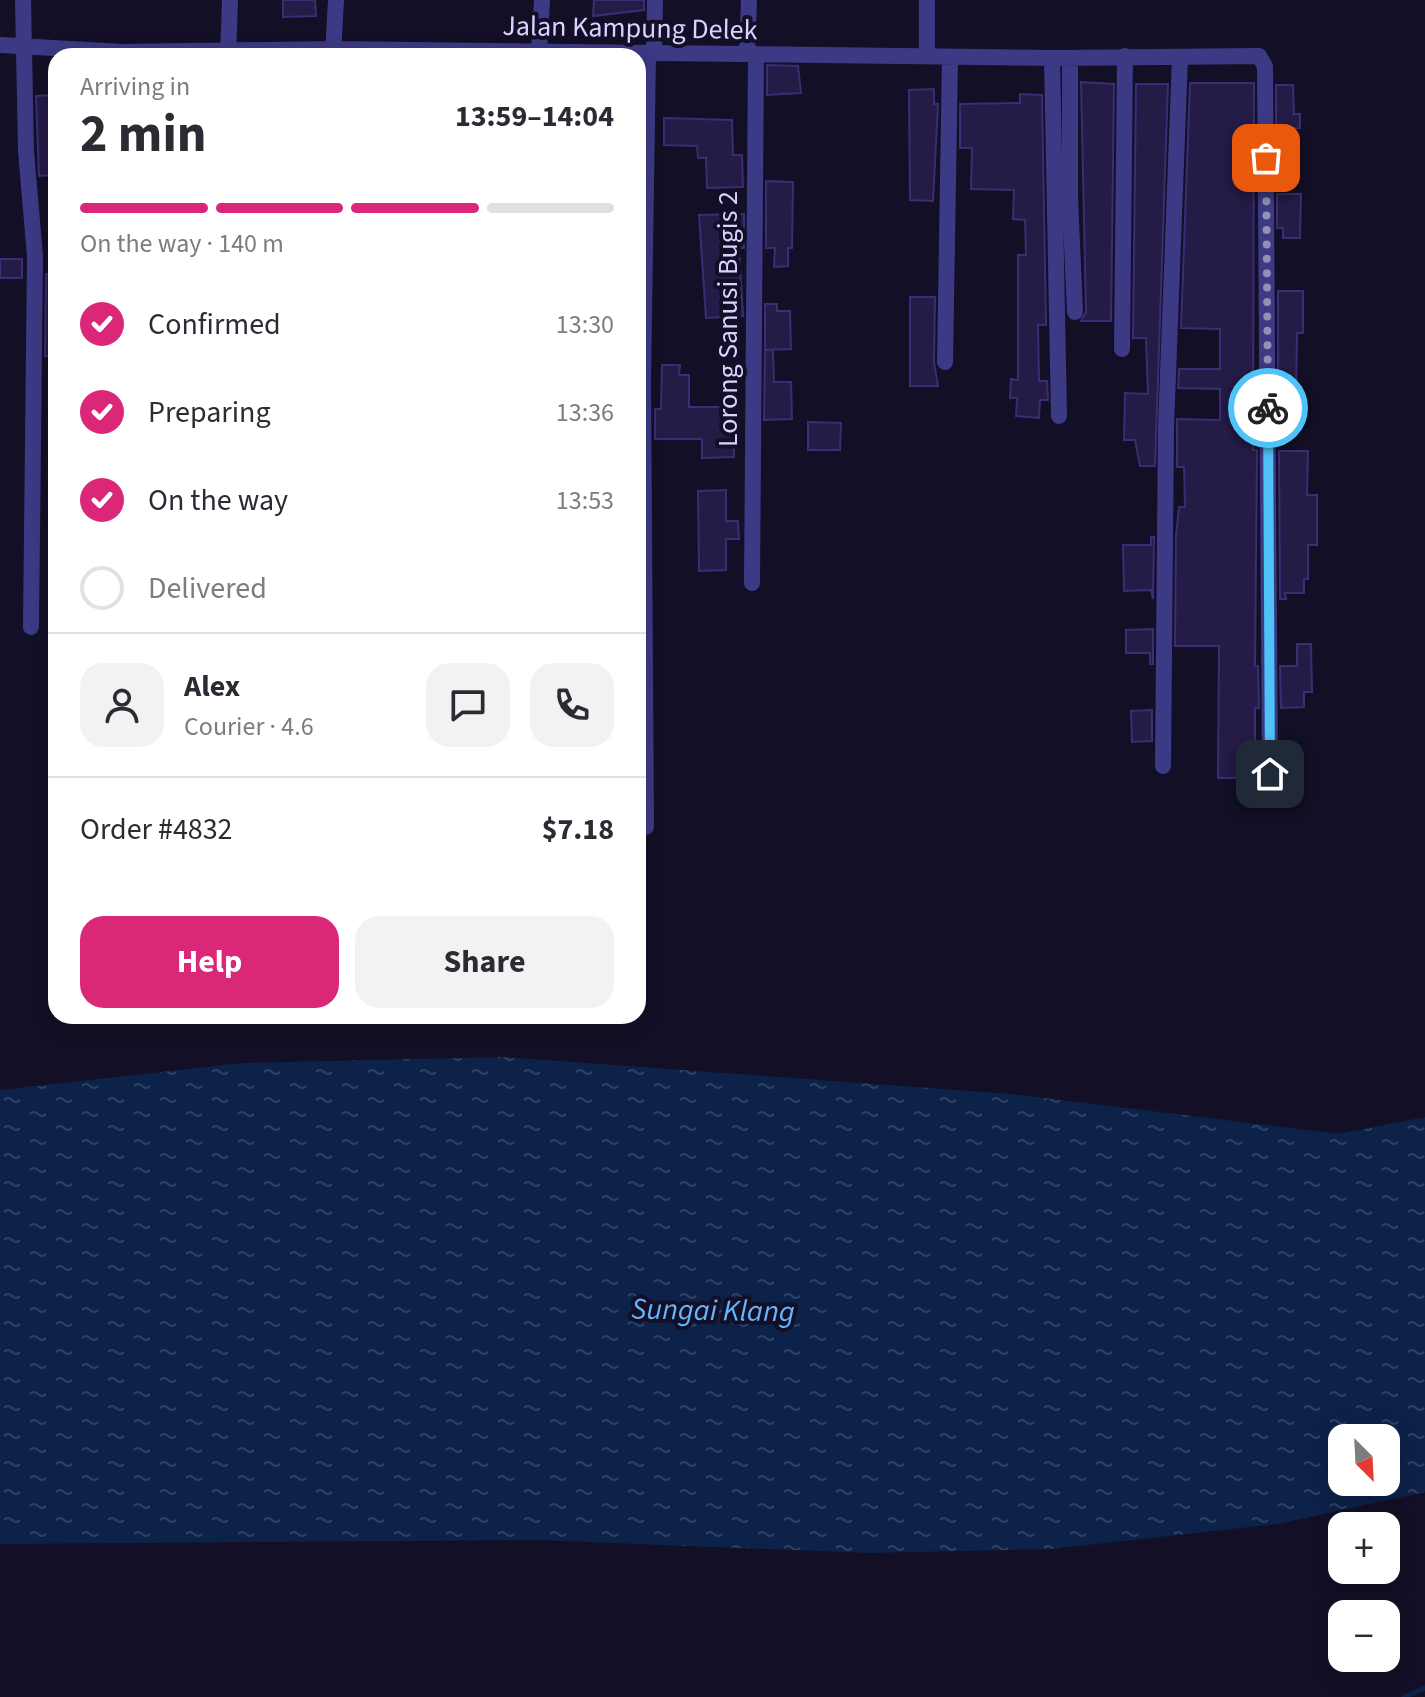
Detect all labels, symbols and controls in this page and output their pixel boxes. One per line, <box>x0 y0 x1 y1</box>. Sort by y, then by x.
street label: Jalan Kampung Delek <box>502 6 758 50</box>
text: Arriving in <box>80 68 190 105</box>
text: 13:59–14:04 <box>455 95 614 138</box>
text: 2 min <box>80 98 207 172</box>
pin <box>1232 124 1300 192</box>
icon: bag <box>1244 136 1288 180</box>
street label: Lorong Sanusi Bugis 2 <box>708 191 748 447</box>
text: On the way · 140 m <box>80 225 284 262</box>
icon: check <box>80 302 124 346</box>
text: Confirmed <box>148 303 281 346</box>
text: 13:30 <box>556 306 614 343</box>
courier <box>1228 368 1308 448</box>
icon: bike <box>1246 386 1290 430</box>
icon: check <box>80 390 124 434</box>
text: Preparing <box>148 391 271 434</box>
text: 13:36 <box>556 394 614 431</box>
icon: check <box>80 478 124 522</box>
text: On the way <box>148 479 288 522</box>
text: 13:53 <box>556 482 614 519</box>
text: Delivered <box>148 567 267 610</box>
button: person <box>80 663 164 747</box>
button: chat <box>426 663 510 747</box>
button: phone <box>530 663 614 747</box>
text: Alex <box>184 665 240 708</box>
text: Courier · 4.6 <box>184 708 314 745</box>
pin <box>1236 740 1304 808</box>
icon: home <box>1248 752 1292 796</box>
text: Order #4832 <box>80 808 233 851</box>
text: $7.18 <box>542 808 614 851</box>
button: Help <box>80 916 339 1008</box>
button: Share <box>355 916 614 1008</box>
water label: Sungai Klang <box>631 1288 795 1333</box>
north arrow <box>1328 1424 1400 1496</box>
map controls <box>1328 1424 1400 1672</box>
button: + <box>1328 1512 1400 1584</box>
button: − <box>1328 1600 1400 1672</box>

